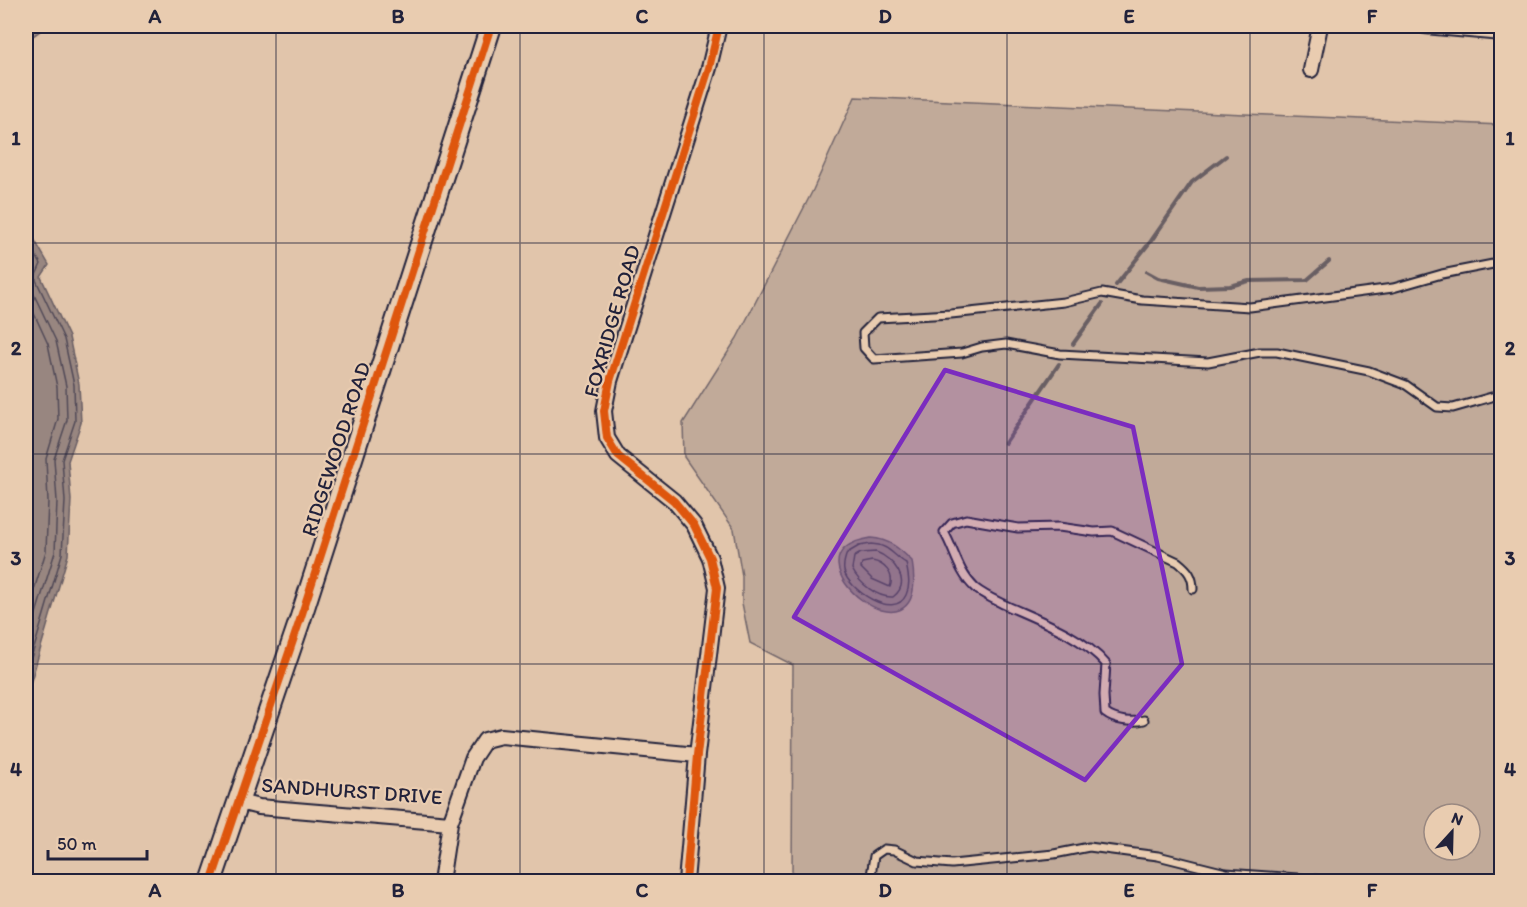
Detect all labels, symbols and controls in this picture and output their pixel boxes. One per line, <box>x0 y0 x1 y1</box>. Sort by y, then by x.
text: A <box>148 4 162 28</box>
text: B <box>392 4 405 28</box>
text: C <box>636 4 649 28</box>
text: D <box>878 4 892 28</box>
text: E <box>1123 4 1135 28</box>
text: F <box>1367 4 1378 28</box>
text: 1 <box>11 126 21 150</box>
text: 1 <box>1505 126 1515 150</box>
street label: FOXRIDGE ROAD <box>578 242 645 400</box>
text: 2 <box>11 336 22 360</box>
text: 2 <box>1505 336 1516 360</box>
street label: RIDGEWOOD ROAD <box>296 358 376 539</box>
text: 3 <box>11 546 22 570</box>
text: 3 <box>1505 546 1516 570</box>
text: 4 <box>10 757 22 781</box>
text: 4 <box>1504 757 1516 781</box>
street label: SANDHURST DRIVE <box>261 772 444 809</box>
north arrow <box>1422 802 1482 862</box>
text: N <box>1449 808 1466 829</box>
scale bar <box>48 823 147 861</box>
text: 50 m <box>57 833 97 855</box>
text: A <box>148 878 162 902</box>
text: B <box>392 878 405 902</box>
text: C <box>636 878 649 902</box>
text: D <box>878 878 892 902</box>
text: E <box>1123 878 1135 902</box>
text: F <box>1367 878 1378 902</box>

